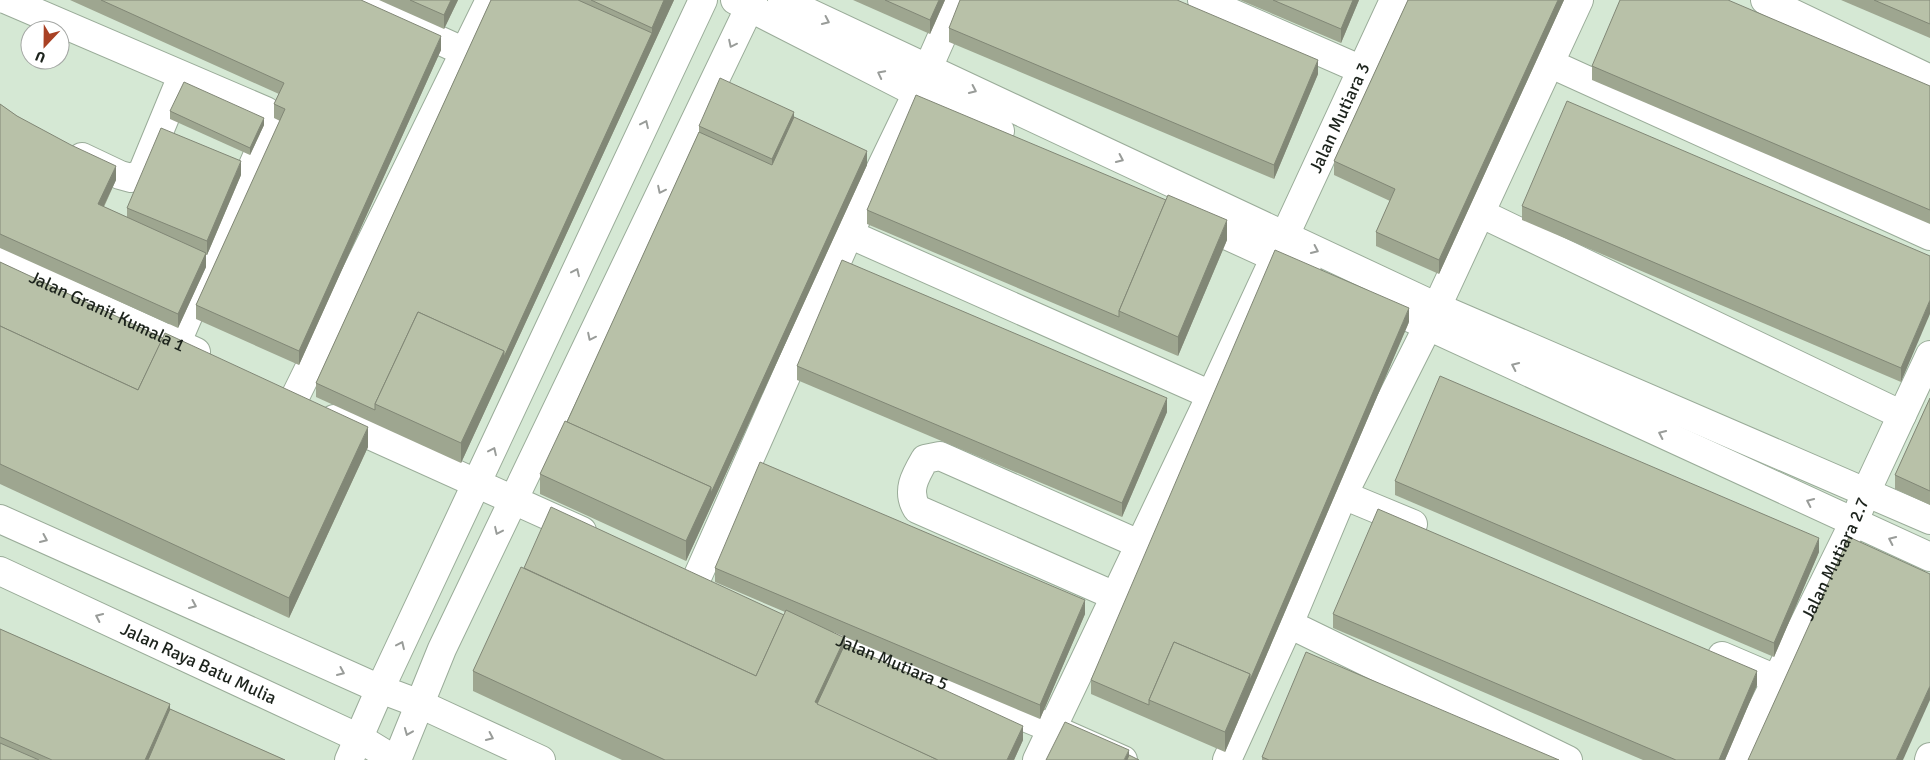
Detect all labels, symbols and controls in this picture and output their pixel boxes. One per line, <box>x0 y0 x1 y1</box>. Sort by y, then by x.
one-way arrow <box>821 15 830 25</box>
north arrow <box>20 20 70 70</box>
one-way arrow <box>728 39 738 48</box>
text: U <box>33 47 48 66</box>
street label: Jalan Mutiara 3 <box>1304 59 1375 176</box>
one-way arrow <box>877 70 886 80</box>
one-way arrow <box>968 84 977 95</box>
one-way arrow <box>638 120 649 129</box>
one-way arrow <box>1115 153 1124 163</box>
one-way arrow <box>658 185 668 194</box>
one-way arrow <box>1310 244 1319 254</box>
street label: Jalan Granit Kumala 1 <box>26 266 189 357</box>
one-way arrow <box>570 268 580 277</box>
one-way arrow <box>586 332 597 341</box>
one-way arrow <box>1511 361 1520 372</box>
one-way arrow <box>1658 429 1667 440</box>
one-way arrow <box>486 447 497 456</box>
street label: Jalan Mutiara 2.7 <box>1796 494 1874 624</box>
one-way arrow <box>1806 498 1815 508</box>
one-way arrow <box>494 526 504 535</box>
one-way arrow <box>39 532 48 543</box>
one-way arrow <box>1888 535 1897 546</box>
one-way arrow <box>188 599 197 610</box>
one-way arrow <box>95 613 104 623</box>
street label: Jalan Raya Batu Mulia <box>117 618 280 709</box>
street label: Jalan Mutiara 5 <box>833 629 951 695</box>
one-way arrow <box>395 641 405 650</box>
one-way arrow <box>336 665 345 676</box>
one-way arrow <box>404 727 415 736</box>
one-way arrow <box>485 730 494 741</box>

